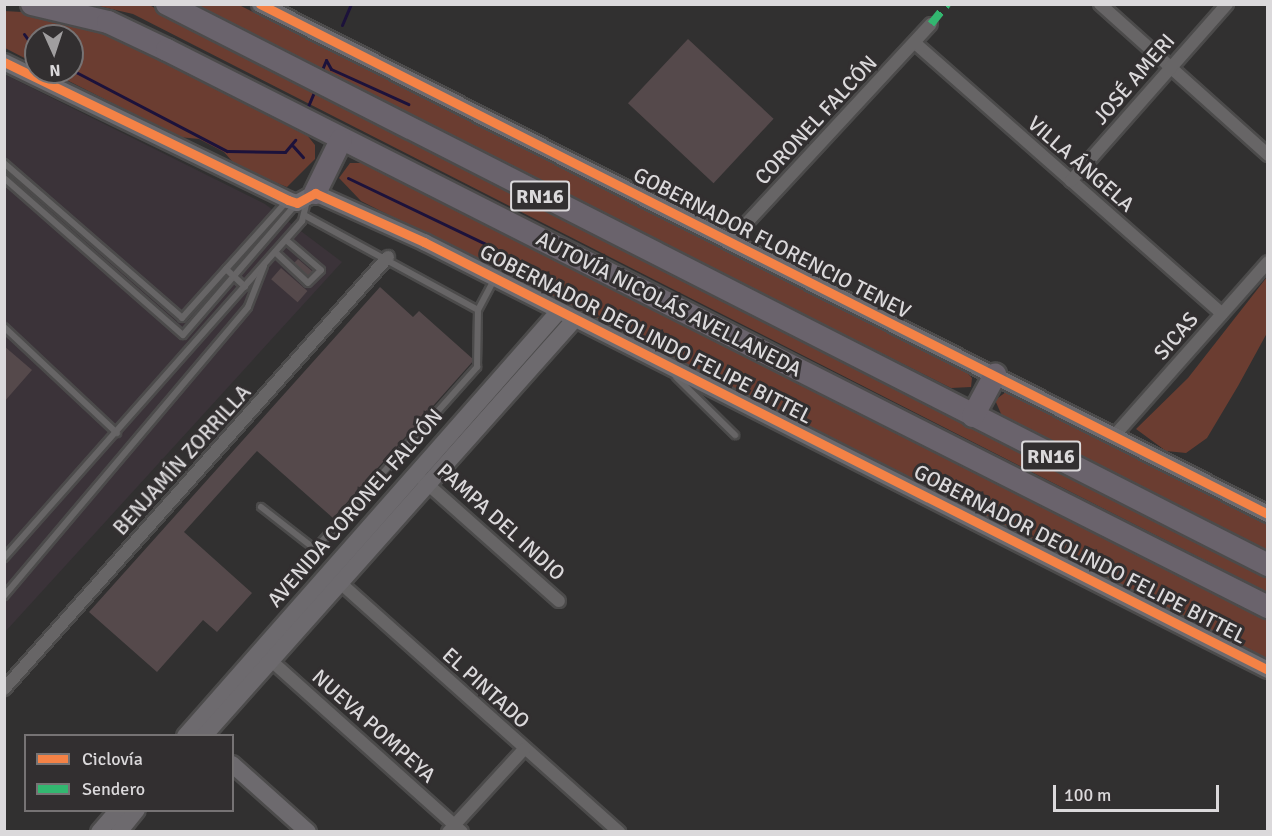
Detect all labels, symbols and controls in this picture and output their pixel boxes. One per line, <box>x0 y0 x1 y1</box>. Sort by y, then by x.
north arrow <box>24 24 84 84</box>
street label: JOSÉ AMERI <box>1088 29 1180 129</box>
street label: CORONEL FALCÓN <box>750 50 882 190</box>
text: N <box>49 60 61 80</box>
street label: VILLA ÁNGELA <box>1022 111 1140 217</box>
street label: GOBERNADOR FLORENCIO TENEV <box>629 162 915 324</box>
road number: RN16 <box>510 179 570 213</box>
street label: AUTOVÍA NICOLÁS AVELLANEDA <box>532 226 806 382</box>
street label: GOBERNADOR DEOLINDO FELIPE BITTEL <box>476 239 816 429</box>
street label: SICAS <box>1148 307 1204 365</box>
street label: BENJAMÍN ZORRILLA <box>108 380 256 540</box>
street label: AVENIDA CORONEL FALCÓN <box>262 404 448 612</box>
road number: RN16 <box>1021 439 1081 473</box>
street label: PAMPA DEL INDIO <box>432 458 570 586</box>
street label: GOBERNADOR DEOLINDO FELIPE BITTEL <box>910 459 1250 649</box>
street label: EL PINTADO <box>437 642 535 734</box>
street label: NUEVA POMPEYA <box>307 664 441 788</box>
legend <box>24 734 234 812</box>
text: Ciclovía <box>82 748 143 770</box>
scale bar <box>1056 773 1222 811</box>
text: Sendero <box>82 778 145 800</box>
text: 100 m <box>1064 784 1111 806</box>

